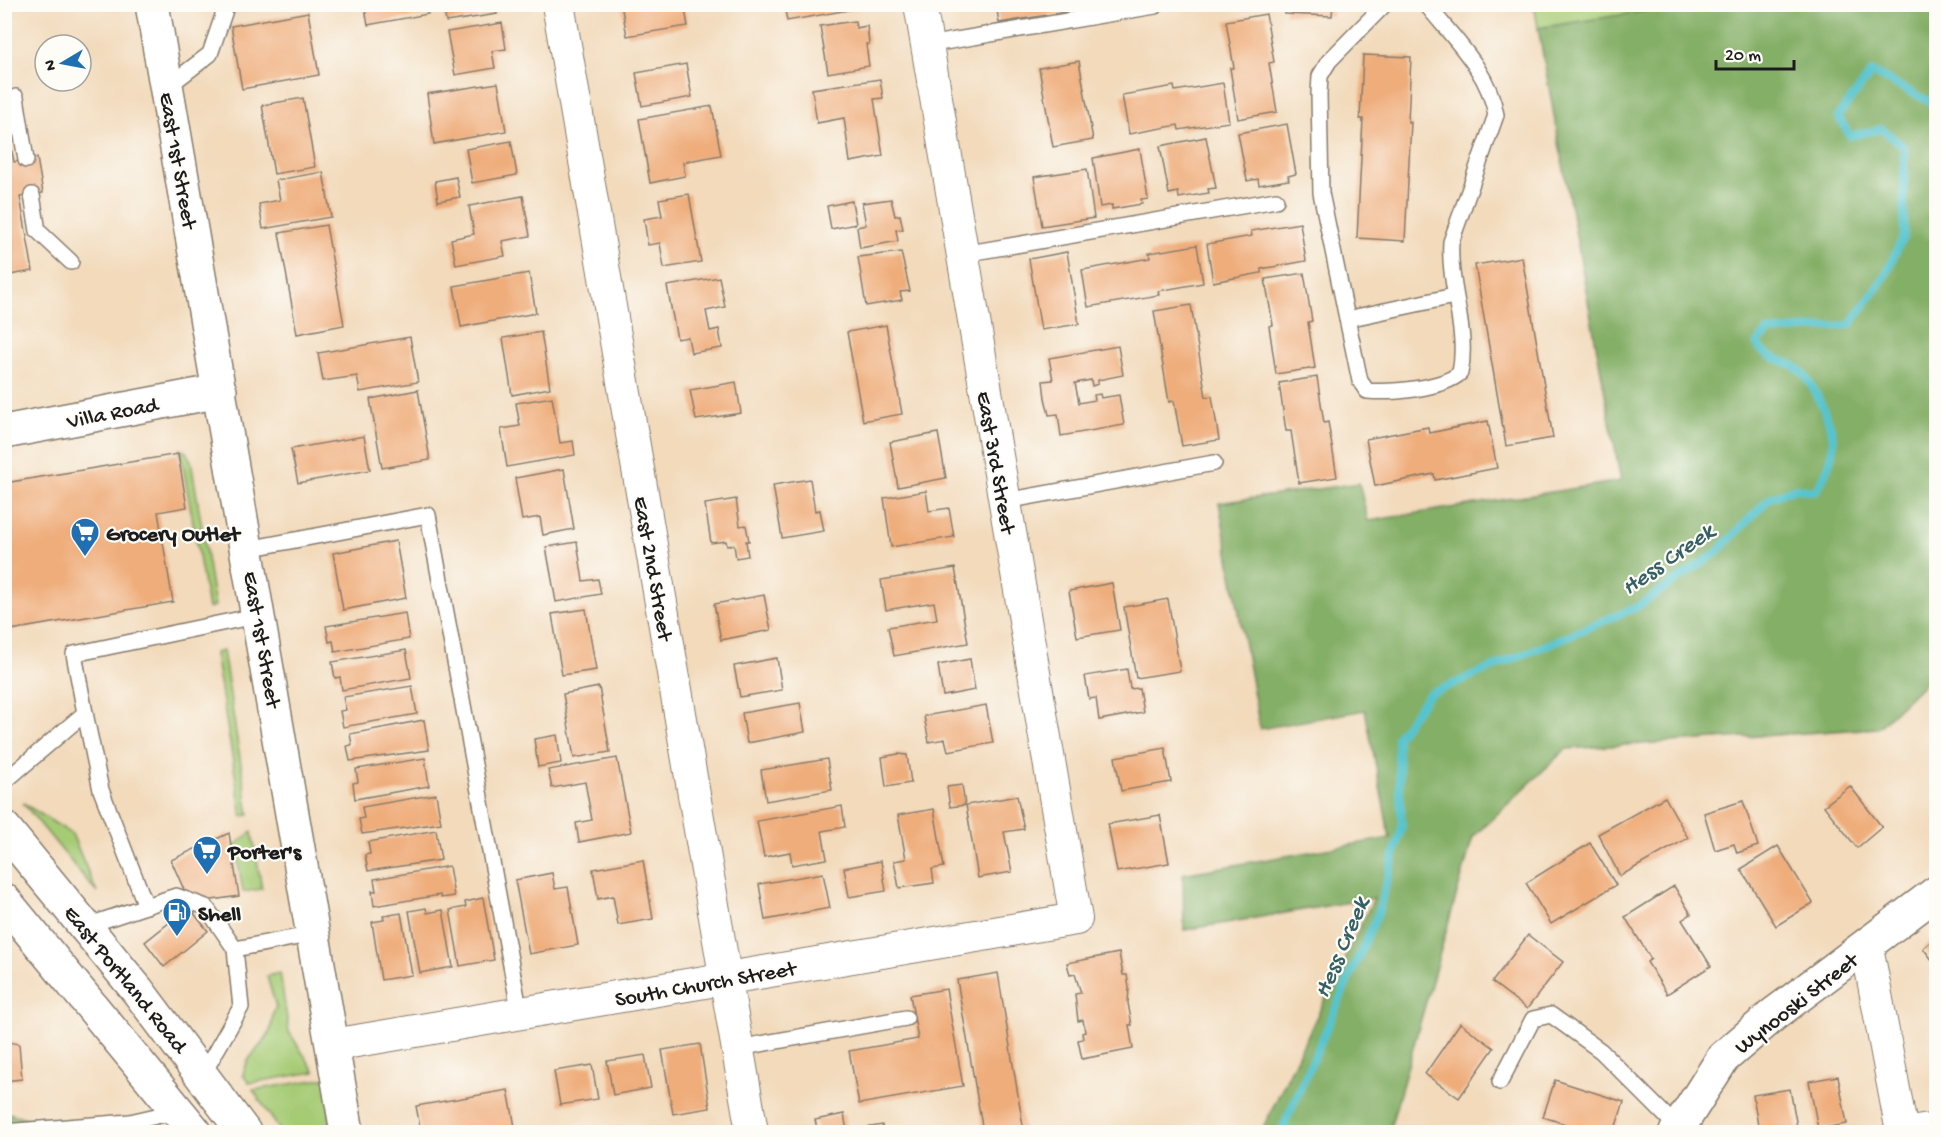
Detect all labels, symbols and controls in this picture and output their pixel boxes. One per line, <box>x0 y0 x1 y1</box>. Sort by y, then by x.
north arrow <box>33 33 93 93</box>
scale bar <box>1716 33 1794 71</box>
text: 20 m <box>1725 46 1761 67</box>
text: N <box>41 58 62 72</box>
street label: East 1st Street <box>151 90 201 233</box>
street label: East 3rd Street <box>969 389 1020 538</box>
street label: Villa Road <box>64 393 163 437</box>
street label: East 2nd Street <box>626 494 677 645</box>
supermarket icon: Grocery Outlet <box>69 516 101 558</box>
water label: Hess Creek <box>1617 517 1723 603</box>
place label: Grocery Outlet <box>106 523 241 549</box>
street label: East 1st Street <box>235 569 285 712</box>
supermarket icon: Porter's <box>191 834 223 876</box>
place label: Porter's <box>227 841 303 867</box>
water label: Hess Creek <box>1309 892 1378 1003</box>
fuel station icon: Shell <box>161 896 193 938</box>
street label: East Portland Road <box>56 902 193 1061</box>
place label: Shell <box>198 903 241 929</box>
street label: Wynooski Street <box>1731 948 1866 1061</box>
street label: South Church Street <box>613 957 800 1015</box>

